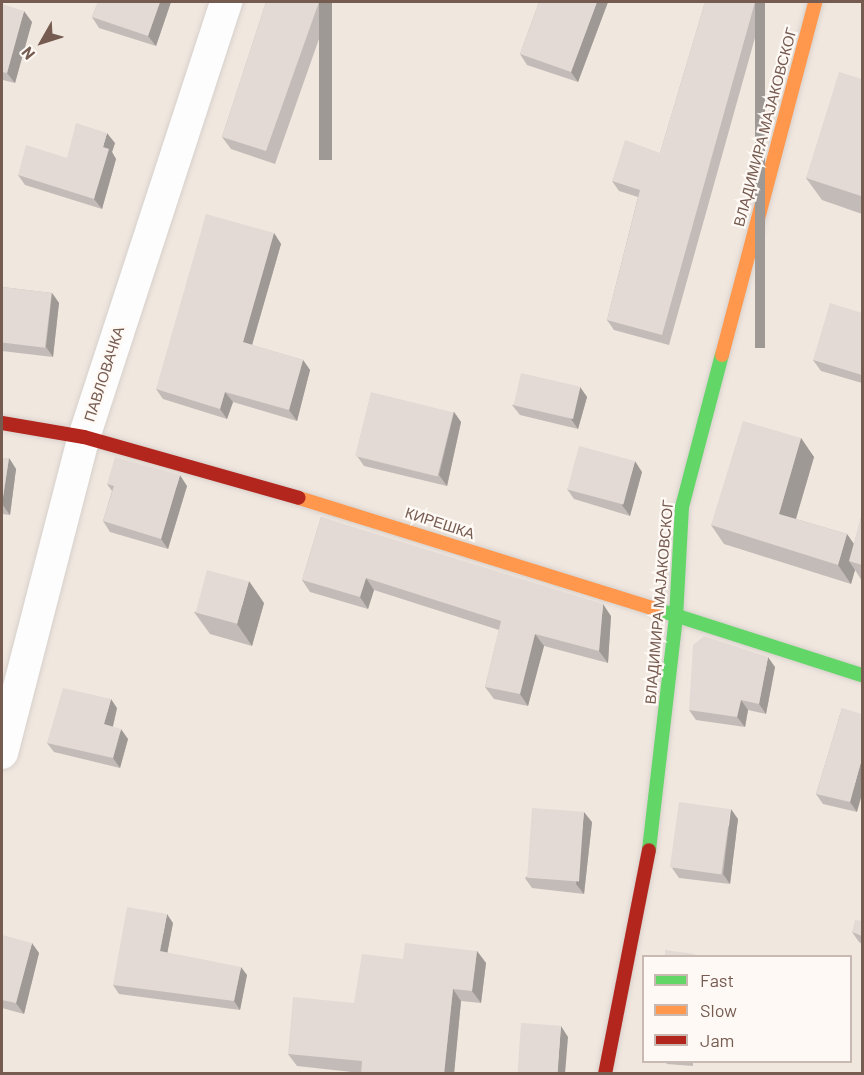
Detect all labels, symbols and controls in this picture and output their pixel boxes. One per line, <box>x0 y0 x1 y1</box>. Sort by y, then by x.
north arrow <box>12 12 72 72</box>
street label: ВЛАДИМИРА МАЈАКОВСКОГ <box>730 25 800 229</box>
text: N <box>17 44 38 64</box>
street label: ПАВЛОВАЧКА <box>80 324 128 424</box>
street label: ВЛАДИМИРА МАЈАКОВСКОГ <box>641 499 677 705</box>
street label: КИРЕШКА <box>403 503 477 543</box>
legend <box>642 955 852 1063</box>
text: Fast <box>700 969 734 991</box>
text: Slow <box>700 999 737 1021</box>
text: Jam <box>700 1029 734 1051</box>

